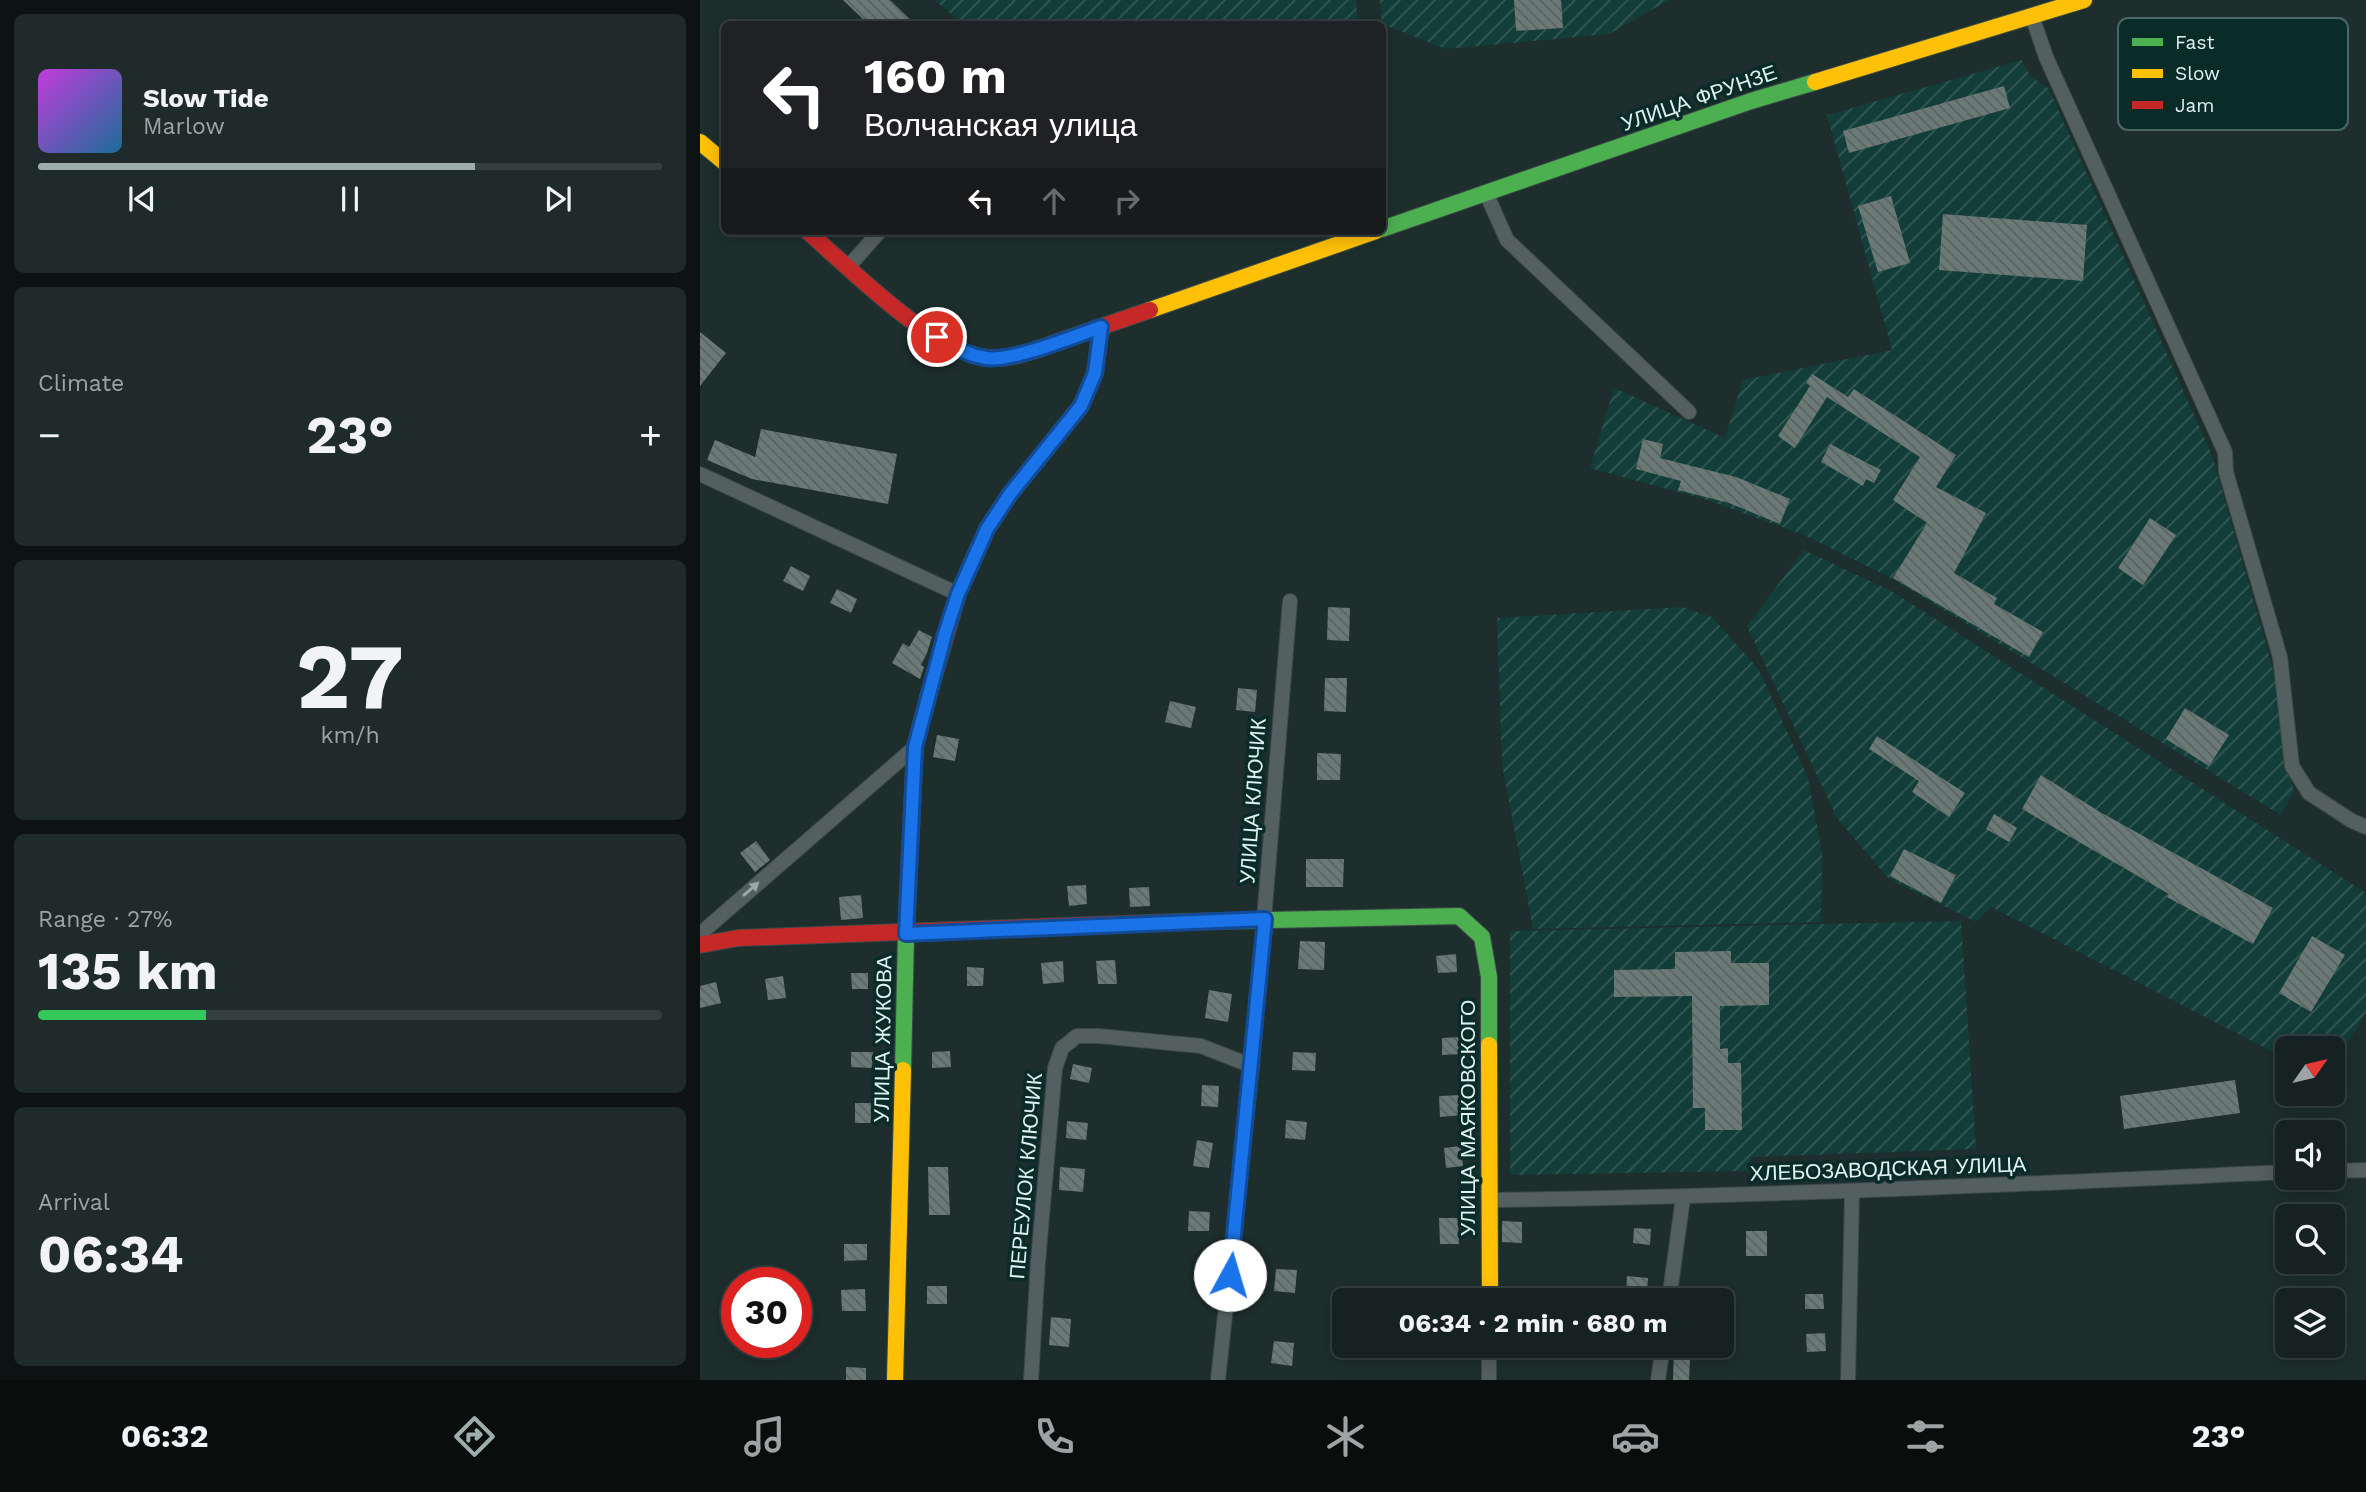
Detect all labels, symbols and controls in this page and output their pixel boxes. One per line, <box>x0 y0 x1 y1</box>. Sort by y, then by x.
legend <box>2118 18 2348 130</box>
text: Fast <box>2175 31 2214 54</box>
text: 160 m <box>864 47 1007 105</box>
icon: left <box>749 49 840 140</box>
street label: УЛИЦА ФРУНЗЕ <box>1618 59 1780 136</box>
text: Slow <box>2175 62 2220 85</box>
text: Slow Tide <box>143 83 269 113</box>
text: Jam <box>2175 94 2214 117</box>
text: Волчанская улица <box>864 106 1137 144</box>
text: Marlow <box>143 113 225 140</box>
icon: previous <box>123 180 161 218</box>
icon: pause <box>331 180 369 218</box>
icon: next <box>539 180 577 218</box>
icon: left <box>962 182 1000 220</box>
icon: ahead <box>1035 182 1073 220</box>
icon: right <box>1108 182 1146 220</box>
pin <box>907 307 967 367</box>
icon: arrive <box>918 318 956 356</box>
text: Climate <box>38 370 124 397</box>
text: 23° <box>306 405 394 466</box>
text: − <box>38 413 61 457</box>
text: + <box>639 413 662 457</box>
text: 27 <box>296 623 404 730</box>
street label: УЛИЦА КЛЮЧИК <box>1234 716 1271 885</box>
text: km/h <box>320 722 380 749</box>
one-way arrow <box>743 882 760 897</box>
text: Range · 27% <box>38 906 172 933</box>
text: 135 km <box>38 941 218 1002</box>
street label: УЛИЦА ЖУКОВА <box>869 955 896 1123</box>
street label: УЛИЦА МАЯКОВСКОГО <box>1455 1000 1480 1236</box>
north arrow <box>2275 1036 2345 1106</box>
map controls <box>2275 1036 2345 1358</box>
street label: ПЕРЕУЛОК КЛЮЧИК <box>1004 1071 1047 1280</box>
button: sound <box>2275 1120 2345 1190</box>
street label: ХЛЕБОЗАВОДСКАЯ УЛИЦА <box>1749 1151 2027 1186</box>
text: Arrival <box>38 1189 110 1216</box>
button: search <box>2275 1204 2345 1274</box>
text: 06:34 <box>38 1224 184 1285</box>
position arrow <box>1193 1238 1267 1312</box>
speed limit sign: 30 <box>721 1267 812 1358</box>
button: layers <box>2275 1288 2345 1358</box>
text: 06:34 · 2 min · 680 m <box>1399 1308 1667 1338</box>
icon: directions <box>450 1412 499 1461</box>
icon: music <box>740 1412 789 1461</box>
icon: phone <box>1030 1412 1079 1461</box>
icon: climate <box>1321 1412 1370 1461</box>
icon: car <box>1611 1412 1660 1461</box>
icon: filters <box>1901 1412 1950 1461</box>
text: 06:32 <box>121 1417 209 1455</box>
text: 23° <box>2191 1417 2245 1455</box>

